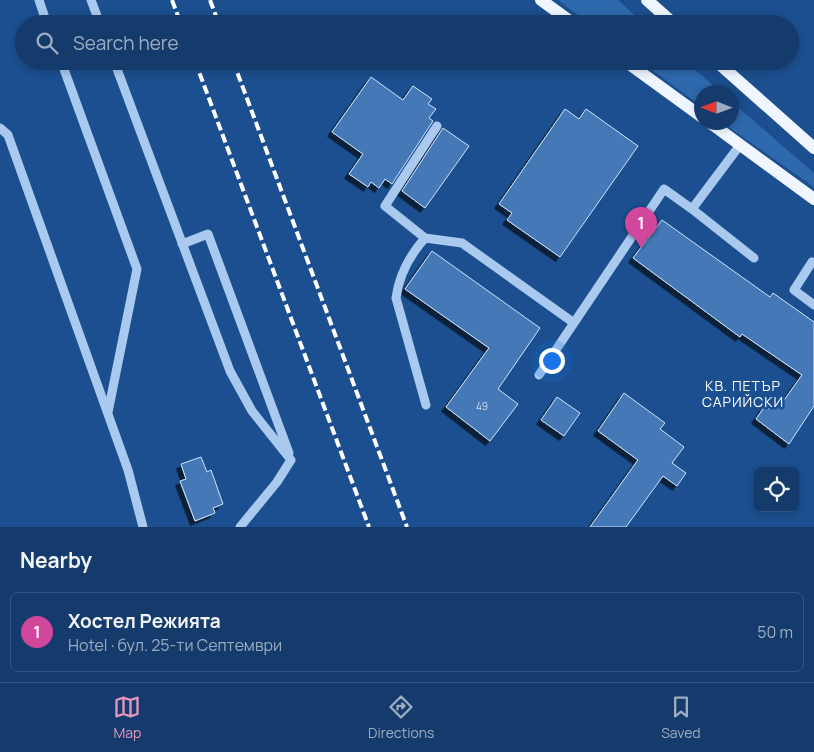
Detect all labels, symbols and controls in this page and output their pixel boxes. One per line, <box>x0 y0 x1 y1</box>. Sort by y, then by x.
search box <box>15 15 799 70</box>
icon: search <box>33 29 61 57</box>
text: Search here <box>73 30 179 56</box>
north arrow <box>694 85 739 130</box>
pin: 1 <box>625 207 657 248</box>
your location <box>539 348 565 374</box>
district label: КВ. ПЕТЪР САРИЙСКИ <box>702 376 784 411</box>
house number: 49 <box>476 399 488 413</box>
map controls <box>754 467 799 512</box>
button: locate <box>754 467 799 512</box>
text: Nearby <box>20 546 92 574</box>
text: Хостел Режията <box>68 608 221 634</box>
text: 1 <box>33 621 41 643</box>
text: 50 m <box>757 621 793 643</box>
text: Hotel · бул. 25-ти Септември <box>68 634 282 656</box>
tab: Map <box>113 693 141 742</box>
tab: Directions <box>368 693 434 742</box>
tab: Saved <box>661 693 701 742</box>

